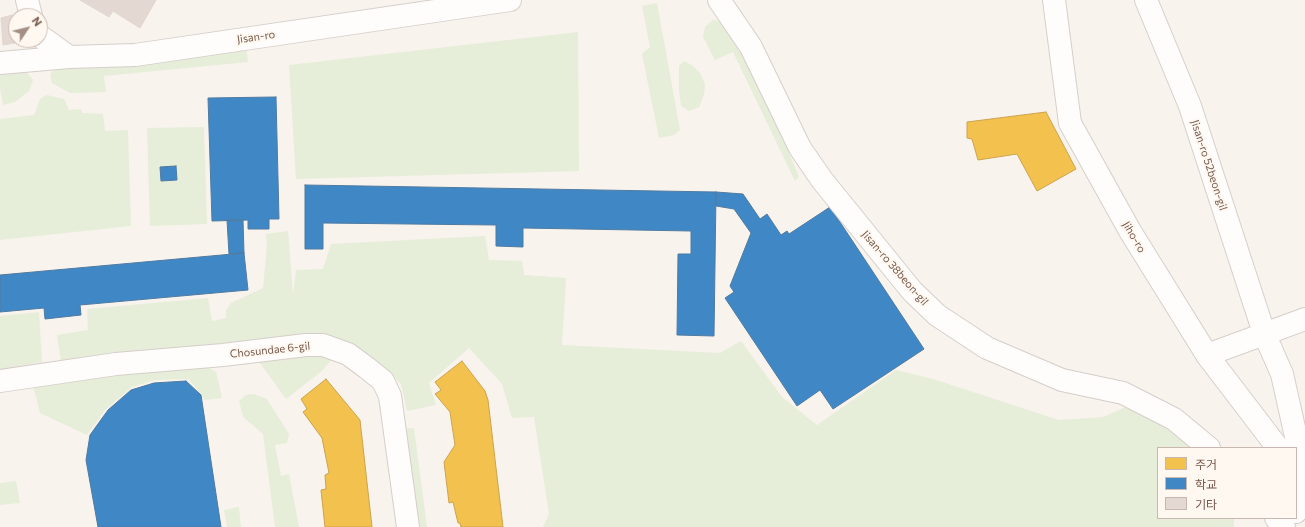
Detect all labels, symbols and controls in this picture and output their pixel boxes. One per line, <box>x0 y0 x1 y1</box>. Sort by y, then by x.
north arrow <box>8 8 48 48</box>
text: N <box>30 14 45 29</box>
street label: Jisan-ro <box>236 28 276 46</box>
street label: Jisan-ro 52beon-gil <box>1188 118 1230 212</box>
street label: Jiho-ro <box>1120 219 1148 255</box>
street label: Jisan-ro 38beon-gil <box>859 228 931 308</box>
street label: Chosundae 6-gil <box>229 339 311 361</box>
legend <box>1157 447 1297 519</box>
text: 주거 <box>1195 457 1217 471</box>
text: 학교 <box>1195 477 1217 491</box>
text: 기타 <box>1195 497 1217 511</box>

